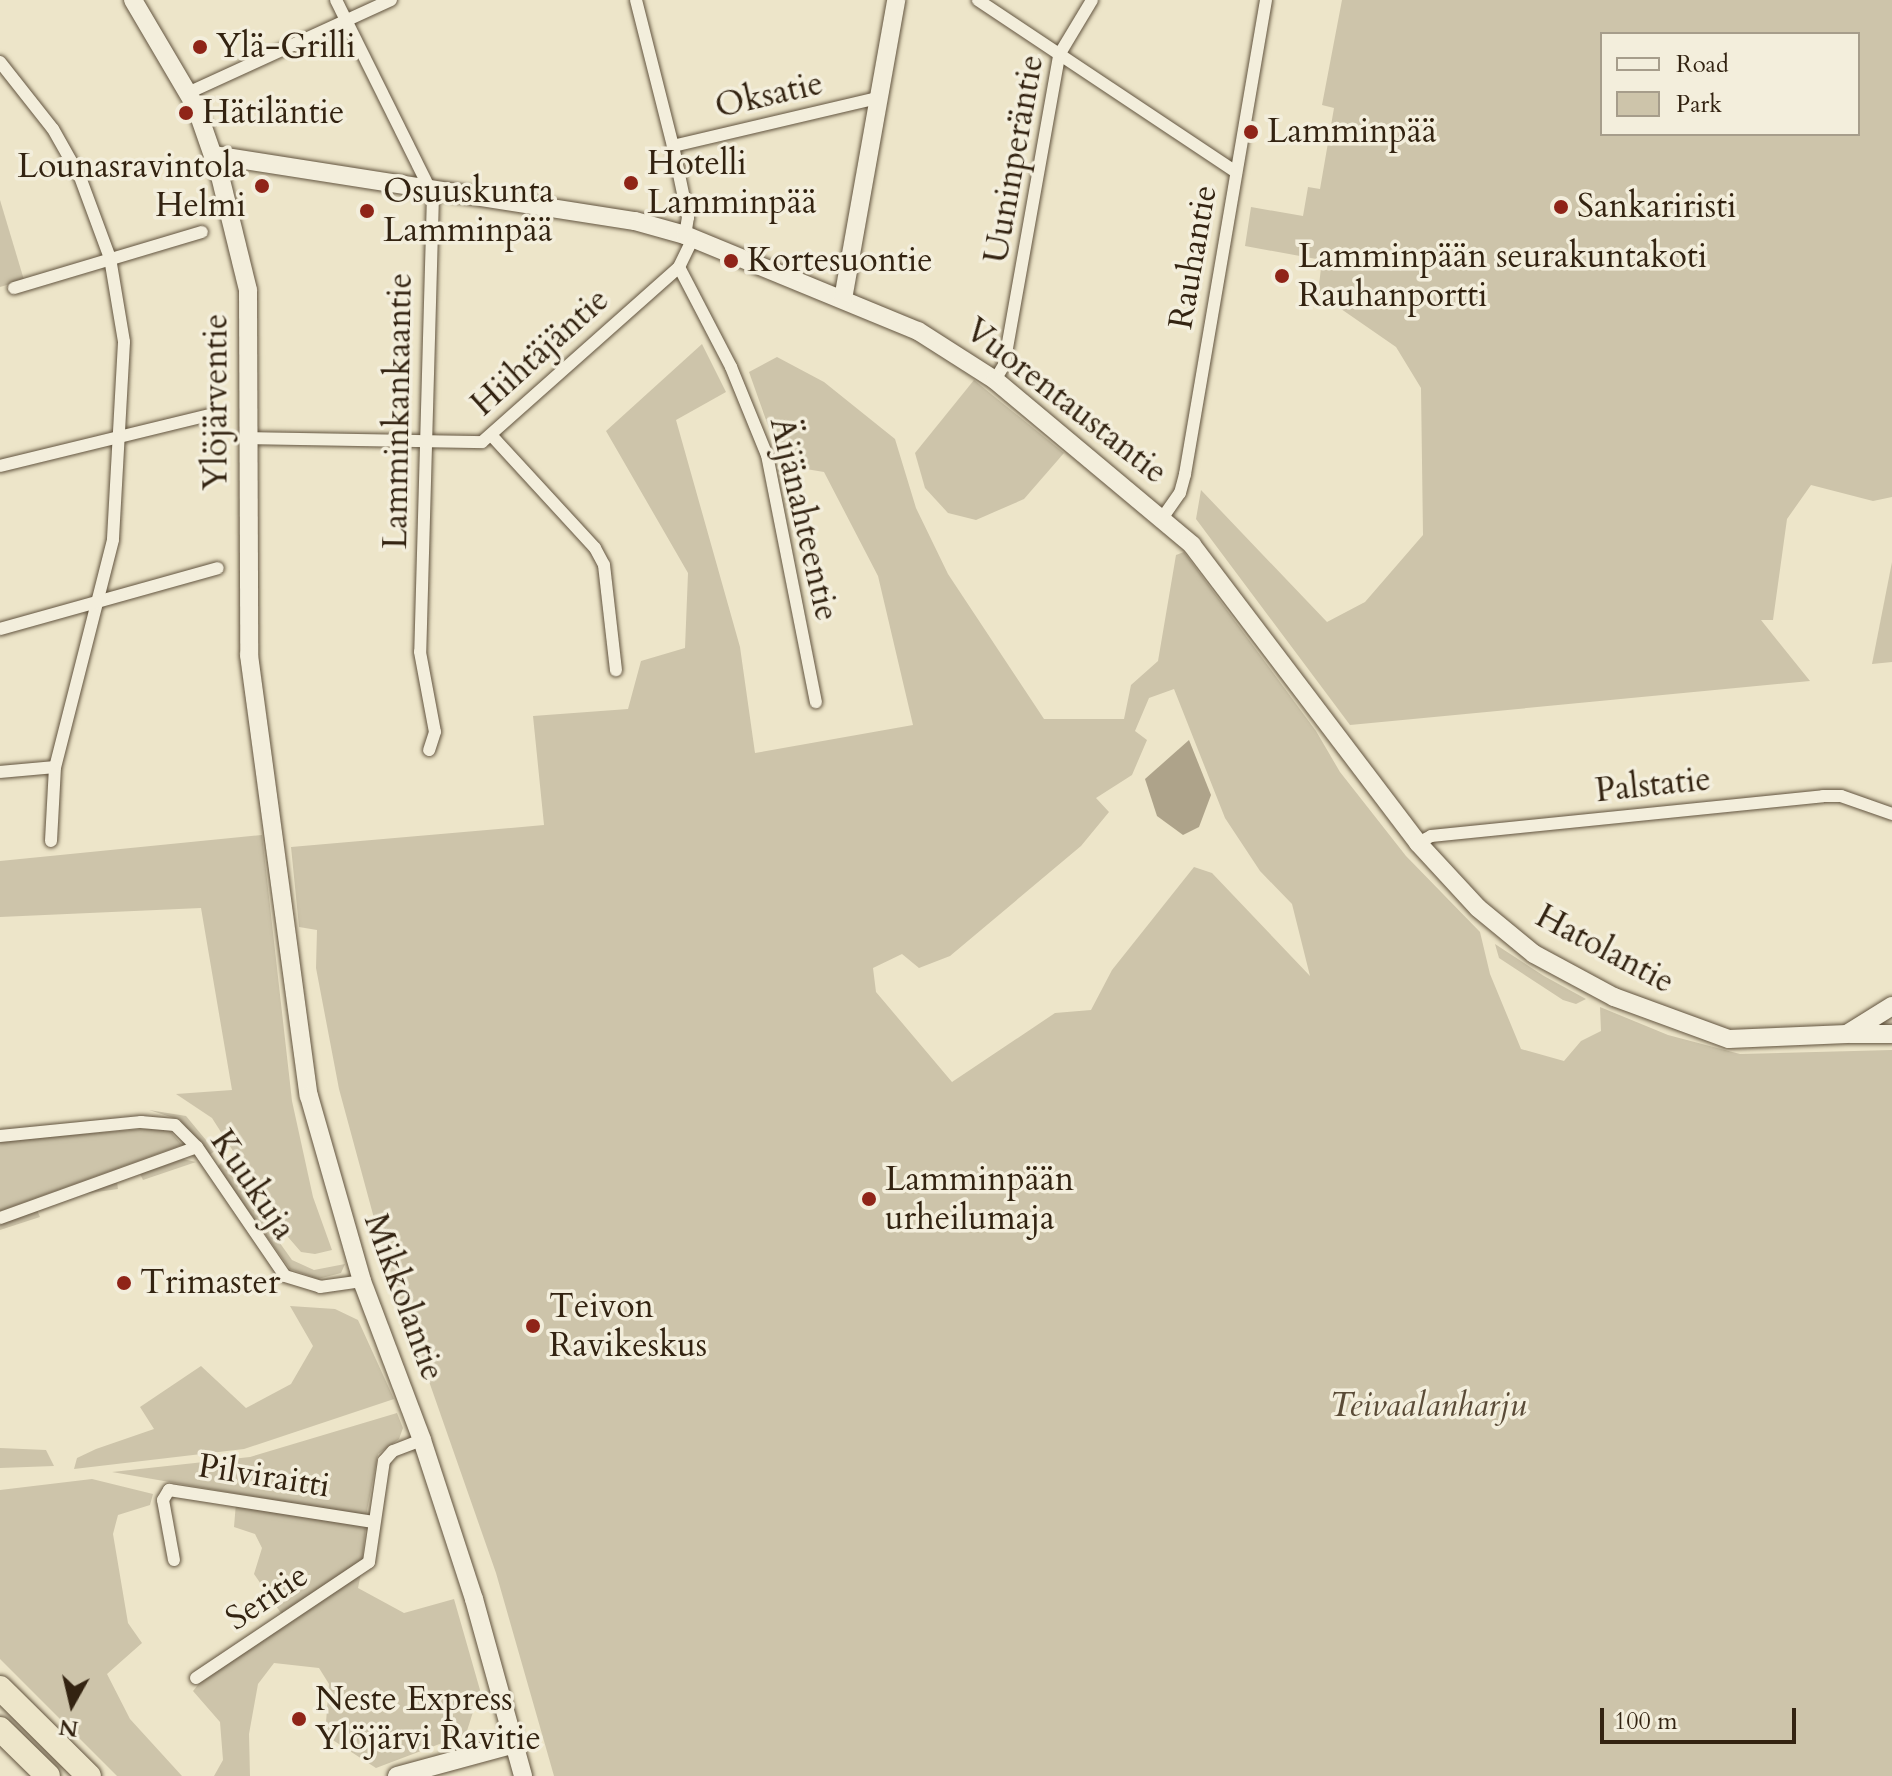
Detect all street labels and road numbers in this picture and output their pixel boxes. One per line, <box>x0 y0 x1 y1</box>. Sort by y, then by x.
street label: Uuninperäntie <box>976 52 1052 266</box>
street label: Oksatie <box>711 63 827 127</box>
street label: Rauhantie <box>1160 182 1226 332</box>
street label: Lamminkankaantie <box>375 272 421 550</box>
street label: Hiihtäjäntie <box>463 279 617 425</box>
street label: Vuorentaustantie <box>957 309 1175 493</box>
street label: Ylöjärventie <box>196 313 236 491</box>
street label: Äijänahteentie <box>761 413 847 625</box>
street label: Palstatie <box>1593 759 1713 811</box>
street label: Hatolantie <box>1529 896 1681 1002</box>
street label: Kuukuja <box>201 1122 305 1248</box>
street label: Mikkolantie <box>355 1208 453 1386</box>
street label: Pilviraitti <box>195 1445 333 1507</box>
street label: Seritie <box>218 1555 316 1639</box>

